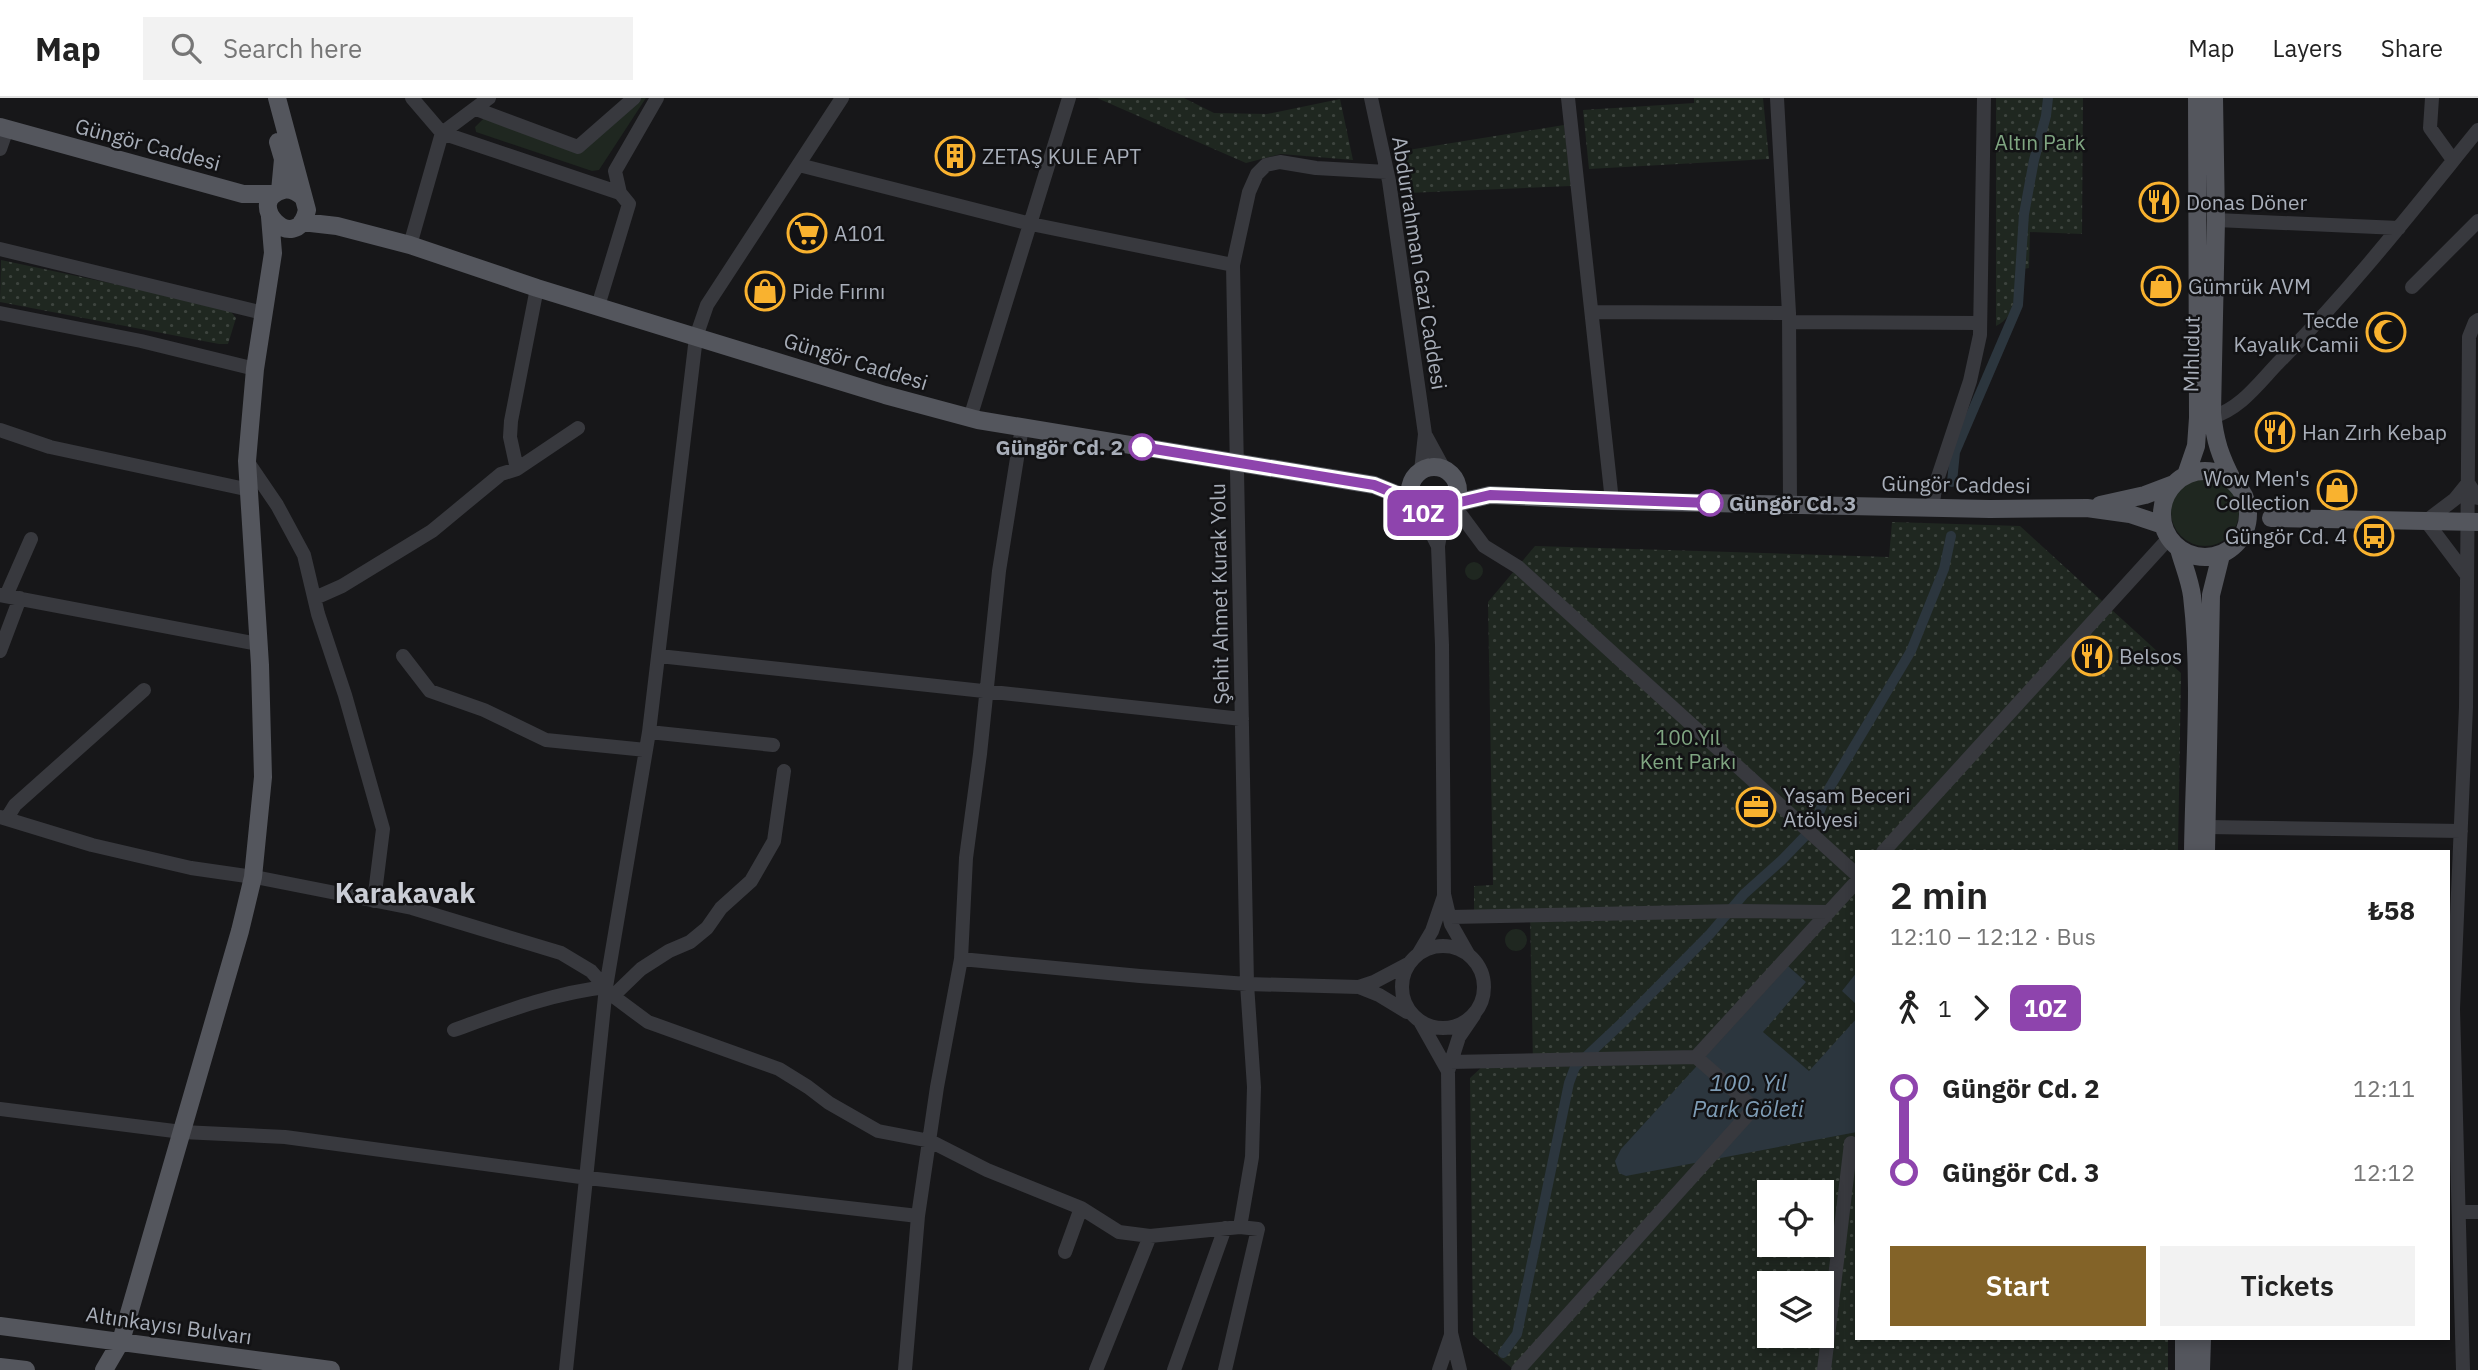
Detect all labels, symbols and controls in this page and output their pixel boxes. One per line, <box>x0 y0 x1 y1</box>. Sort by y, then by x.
search box <box>143 17 633 80</box>
text: Map <box>35 27 101 70</box>
icon: search <box>167 29 205 67</box>
text: Search here <box>223 31 362 65</box>
text: Map <box>2188 32 2235 64</box>
text: Layers <box>2273 32 2343 64</box>
text: Share <box>2381 32 2443 64</box>
street label: Güngör Caddesi <box>72 111 224 177</box>
park label: Altın Park <box>1994 128 2086 156</box>
street label: Abdurrahman Gazi Caddesi <box>1386 134 1454 392</box>
building icon: ZETAŞ KULE APT <box>934 135 976 177</box>
place label: ZETAŞ KULE APT <box>982 142 1141 170</box>
restaurant icon: Donas Döner <box>2138 181 2180 223</box>
place label: Donas Döner <box>2186 188 2307 216</box>
supermarket icon: A101 <box>786 212 828 254</box>
place label: A101 <box>834 219 885 247</box>
shop icon: Gümrük AVM <box>2140 265 2182 307</box>
shop icon: Pide Fırını <box>744 270 786 312</box>
place label: Gümrük AVM <box>2188 272 2311 300</box>
place label: Pide Fırını <box>792 277 885 305</box>
place label: Tecde Kayalık Camii <box>2233 306 2359 358</box>
mosque icon: Tecde Kayalık Camii <box>2365 311 2407 353</box>
street label: Mıhlıdut <box>2176 315 2206 393</box>
street label: Güngör Caddesi <box>780 326 932 396</box>
restaurant icon: Han Zırh Kebap <box>2254 411 2296 453</box>
place label: Han Zırh Kebap <box>2302 418 2447 446</box>
place label: Güngör Cd. 2 <box>996 433 1123 461</box>
marker: Güngör Cd. 2 <box>1129 434 1155 460</box>
place label: Wow Men's Collection <box>2203 464 2310 516</box>
street label: Güngör Caddesi <box>1881 469 2031 499</box>
shop icon: Wow Men's Collection <box>2316 469 2358 511</box>
street label: Şehit Ahmet Kurak Yolu <box>1203 483 1235 705</box>
place label: Güngör Cd. 3 <box>1729 489 1856 517</box>
line badge: 10Z <box>1383 490 1463 536</box>
marker: Güngör Cd. 3 <box>1697 490 1723 516</box>
text: 10Z <box>1401 497 1445 529</box>
bus stop icon: Güngör Cd. 4 <box>2353 515 2395 557</box>
place label: Güngör Cd. 4 <box>2225 522 2347 550</box>
restaurant icon: Belsos <box>2071 635 2113 677</box>
place label: Belsos <box>2119 642 2182 670</box>
park label: 100.Yıl Kent Parkı <box>1640 723 1736 775</box>
place label: Yaşam Beceri Atölyesi <box>1783 781 1911 833</box>
office icon: Yaşam Beceri Atölyesi <box>1735 786 1777 828</box>
text: 2 min <box>1890 870 1988 919</box>
district label: Karakavak <box>335 874 476 911</box>
text: ₺58 <box>2368 893 2415 927</box>
text: 12:10 – 12:12 · Bus <box>1890 921 2096 951</box>
icon: walk <box>1890 989 1928 1027</box>
icon: forward <box>1962 989 2000 1027</box>
text: 10Z <box>2024 992 2067 1024</box>
text: 1 <box>1938 993 1952 1023</box>
water label: 100. Yıl Park Göleti <box>1692 1067 1805 1123</box>
text: Güngör Cd. 2 <box>1942 1071 2100 1105</box>
text: 12:11 <box>2353 1073 2415 1103</box>
text: Güngör Cd. 3 <box>1942 1155 2100 1189</box>
text: 12:12 <box>2353 1157 2415 1187</box>
map controls <box>1757 1180 1834 1348</box>
button: locate <box>1757 1180 1834 1257</box>
button: Start <box>1890 1246 2146 1326</box>
button: Tickets <box>2160 1246 2415 1326</box>
button: layers <box>1757 1271 1834 1348</box>
street label: Altınkayısı Bulvarı <box>84 1299 254 1351</box>

